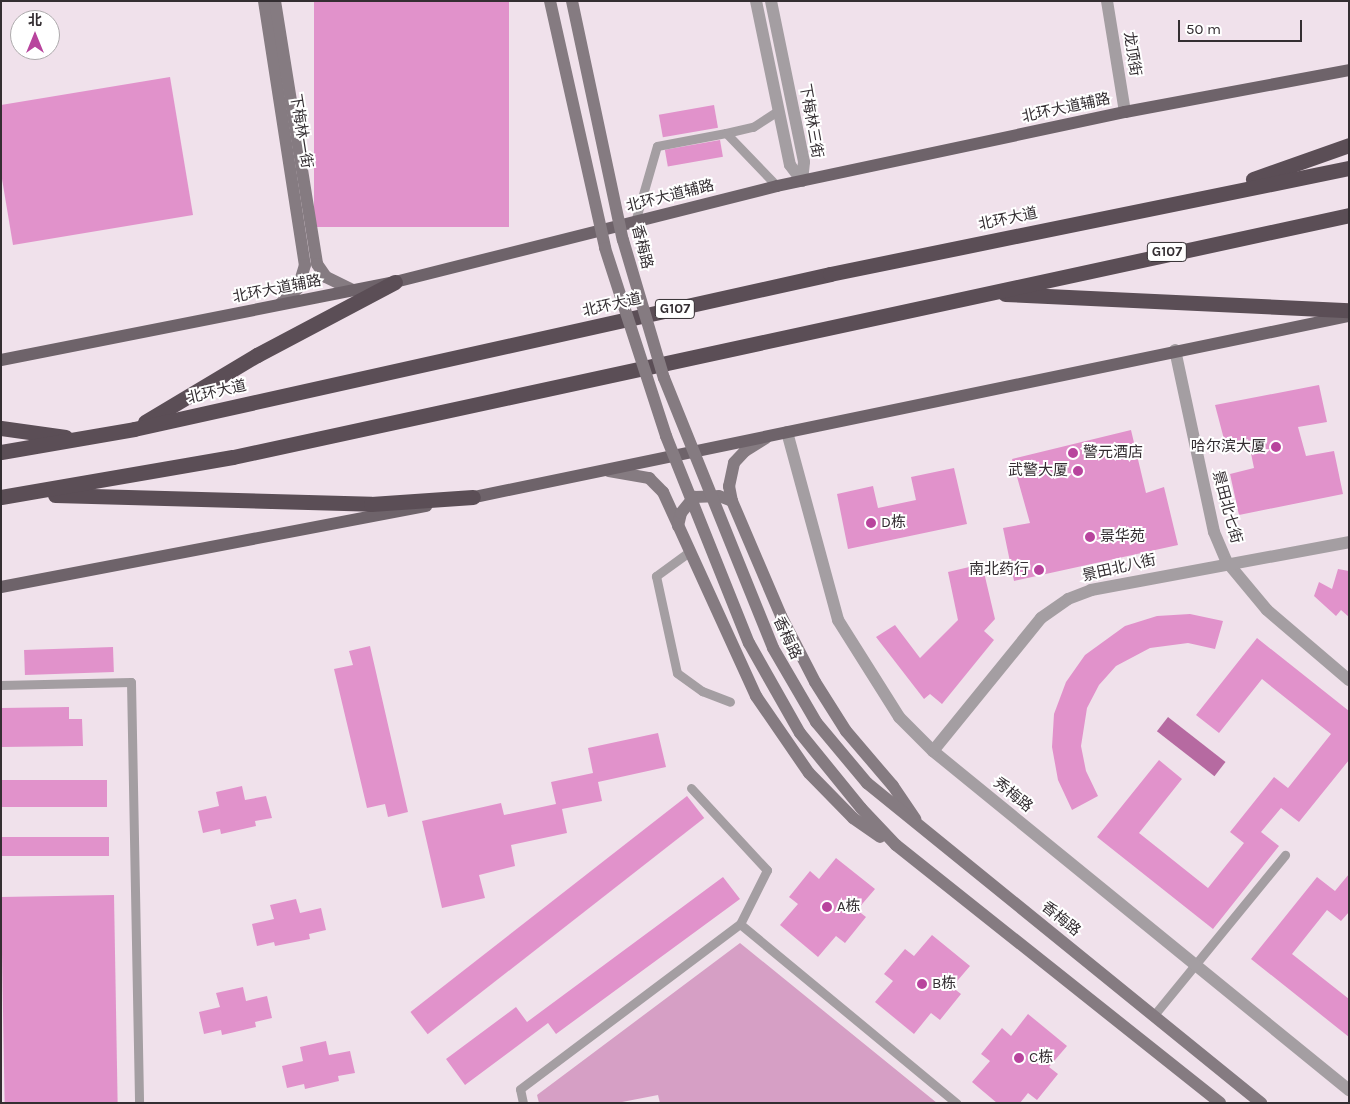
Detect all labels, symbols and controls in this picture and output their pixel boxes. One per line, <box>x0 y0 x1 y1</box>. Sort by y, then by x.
north arrow <box>10 10 60 60</box>
scale bar <box>1180 10 1304 42</box>
text: 北 <box>28 12 42 29</box>
text: 50 m <box>1186 20 1221 38</box>
street label: 龙顶街 <box>1120 30 1144 78</box>
street label: 下梅林三街 <box>796 83 826 159</box>
street label: 北环大道辅路 <box>1020 90 1112 126</box>
street label: 下梅林一街 <box>286 93 316 169</box>
street label: 北环大道辅路 <box>624 176 716 216</box>
street label: 北环大道 <box>977 204 1039 234</box>
street label: 香梅路 <box>628 223 656 271</box>
road number: G107 <box>1146 240 1188 264</box>
street label: 北环大道辅路 <box>231 272 323 306</box>
street label: 北环大道 <box>581 289 643 321</box>
road number: G107 <box>654 298 696 320</box>
street label: 北环大道 <box>186 376 248 408</box>
place label: 哈尔滨大厦 <box>1191 438 1266 456</box>
marker: 哈尔滨大厦 <box>1270 441 1282 453</box>
place label: 警元酒店 <box>1083 444 1143 462</box>
marker: 警元酒店 <box>1067 447 1079 459</box>
place label: 武警大厦 <box>1008 462 1068 480</box>
marker: 武警大厦 <box>1072 465 1084 477</box>
street label: 景田北七街 <box>1209 468 1245 546</box>
place label: D栋 <box>881 514 906 532</box>
marker: D栋 <box>865 517 877 529</box>
place label: 景华苑 <box>1100 528 1145 546</box>
marker: 景华苑 <box>1084 531 1096 543</box>
street label: 景田北八街 <box>1080 551 1158 585</box>
place label: 南北药行 <box>969 561 1029 579</box>
marker: 南北药行 <box>1033 564 1045 576</box>
street label: 香梅路 <box>769 614 805 662</box>
street label: 秀梅路 <box>990 774 1036 816</box>
place label: A栋 <box>837 898 861 916</box>
street label: 香梅路 <box>1038 898 1084 940</box>
marker: A栋 <box>821 901 833 913</box>
place label: B栋 <box>932 975 956 993</box>
marker: B栋 <box>916 978 928 990</box>
place label: C栋 <box>1029 1049 1053 1067</box>
marker: C栋 <box>1013 1052 1025 1064</box>

